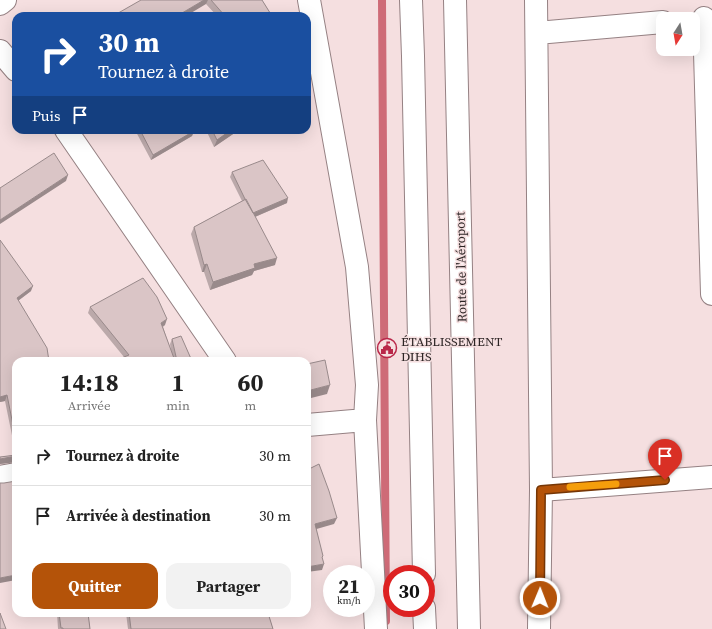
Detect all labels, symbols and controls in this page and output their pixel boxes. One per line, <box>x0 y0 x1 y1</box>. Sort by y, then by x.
north arrow <box>656 12 700 56</box>
map controls <box>656 12 700 56</box>
text: 30 m <box>98 23 160 61</box>
icon: right <box>32 28 84 80</box>
text: Tournez à droite <box>98 59 229 84</box>
icon: arrive <box>69 104 91 126</box>
text: Puis <box>32 105 61 126</box>
street label: Route de l'Aéroport <box>452 211 470 323</box>
place label: ÉTABLISSEMENT DIHS <box>401 333 502 365</box>
public building icon: ÉTABLISSEMENT DIHS <box>376 337 398 359</box>
text: 14:18 <box>60 366 119 399</box>
text: 1 <box>172 366 185 399</box>
text: 60 <box>237 366 263 399</box>
text: Arrivée <box>68 397 111 414</box>
text: min <box>166 397 190 414</box>
text: m <box>245 397 256 414</box>
pin <box>648 439 682 480</box>
icon: right <box>32 445 54 467</box>
text: Tournez à droite <box>66 445 179 466</box>
text: 30 m <box>259 445 291 466</box>
icon: arrive <box>654 445 676 467</box>
icon: arrive <box>32 505 54 527</box>
text: Arrivée à destination <box>66 505 211 526</box>
text: 30 m <box>259 505 291 526</box>
button: Quitter <box>32 563 158 609</box>
button: Partager <box>166 563 291 609</box>
speed limit sign: 30 <box>383 565 435 617</box>
text: 21 <box>338 572 360 600</box>
position arrow <box>519 577 561 619</box>
text: km/h <box>337 594 361 607</box>

